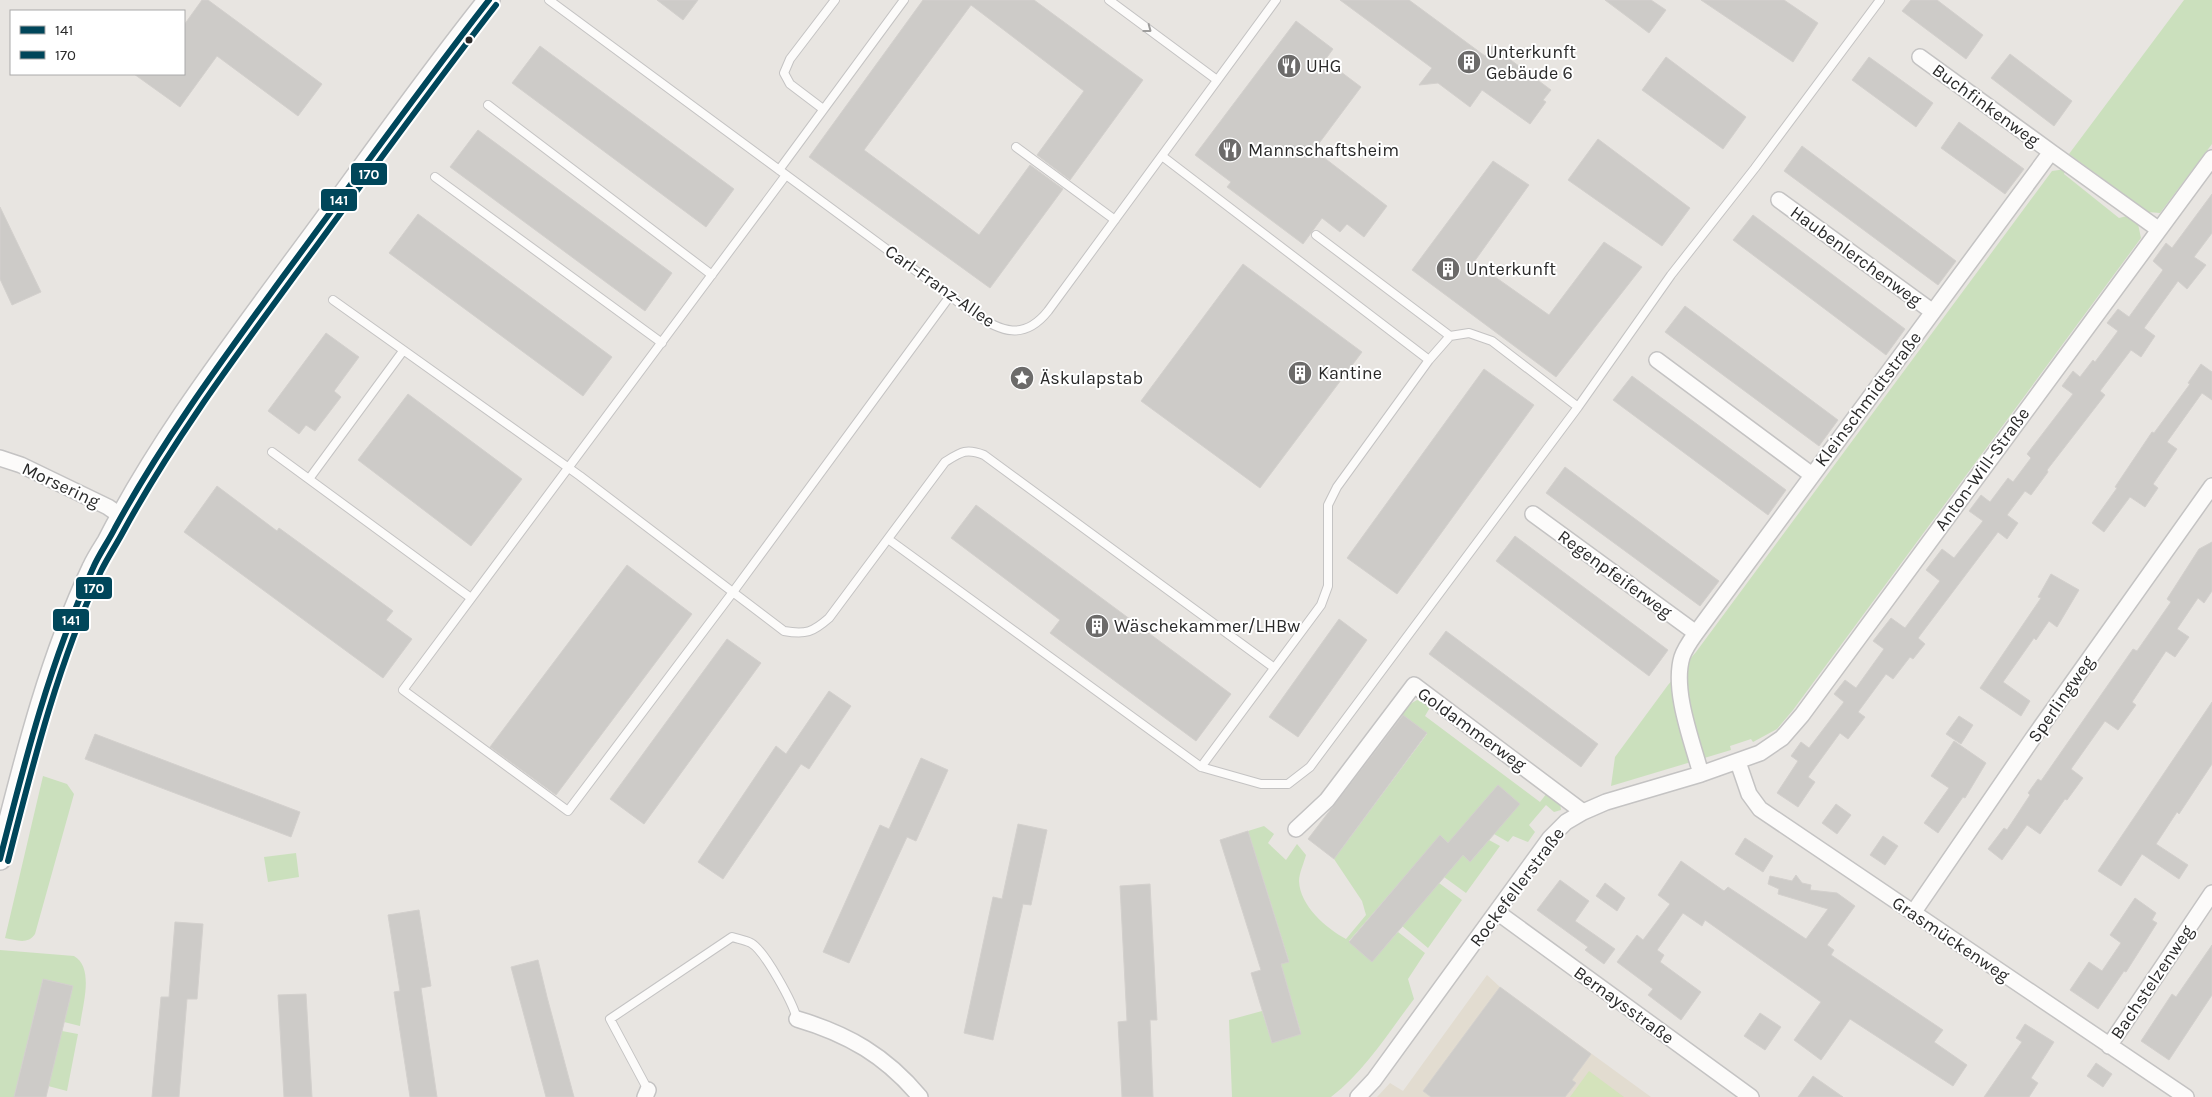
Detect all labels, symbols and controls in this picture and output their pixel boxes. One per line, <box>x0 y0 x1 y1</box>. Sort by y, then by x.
legend <box>10 10 185 75</box>
text: 141 <box>55 21 73 39</box>
one-way arrow <box>1142 23 1152 32</box>
unlabelled marker <box>464 35 474 45</box>
place label: Unterkunft Gebäude 6 <box>1486 41 1576 84</box>
text: 170 <box>55 46 76 64</box>
building icon: Unterkunft Gebäude 6 <box>1456 49 1482 75</box>
restaurant icon: UHG <box>1276 53 1302 79</box>
place label: UHG <box>1306 55 1341 77</box>
street label: Buchfinkenweg <box>1928 59 2044 151</box>
restaurant icon: Mannschaftsheim <box>1217 137 1243 163</box>
place label: Mannschaftsheim <box>1248 139 1399 161</box>
line badge: 170 <box>350 162 388 186</box>
text: 170 <box>359 166 380 183</box>
line badge: 141 <box>320 188 358 212</box>
text: 141 <box>330 192 348 209</box>
street label: Haubenlerchenweg <box>1786 201 1926 311</box>
street label: Carl-Franz-Allee <box>881 240 999 332</box>
building icon: Unterkunft <box>1435 256 1461 282</box>
place label: Unterkunft <box>1466 258 1556 280</box>
street label: Kleinschmidtstraße <box>1810 327 1926 471</box>
building icon: Kantine <box>1287 360 1313 386</box>
place label: Kantine <box>1318 362 1382 384</box>
place icon: Äskulapstab <box>1009 365 1035 391</box>
place label: Äskulapstab <box>1040 367 1143 389</box>
street label: Anton-Will-Straße <box>1930 403 2034 535</box>
street label: Morsering <box>19 457 103 513</box>
street label: Regenpfeiferweg <box>1553 525 1677 623</box>
line badge: 170 <box>75 576 113 600</box>
text: 170 <box>84 580 105 597</box>
line badge: 141 <box>52 608 90 632</box>
text: 141 <box>62 612 80 629</box>
building icon: Wäschekammer/LHBw <box>1084 613 1110 639</box>
place label: Wäschekammer/LHBw <box>1114 615 1300 637</box>
street label: Sperlingweg <box>2023 651 2099 747</box>
street label: Goldammerweg <box>1413 682 1531 776</box>
street label: Rockefellerstraße <box>1465 823 1569 951</box>
street label: Grasmückenweg <box>1888 892 2014 986</box>
street label: Bachstelzenweg <box>2106 921 2198 1043</box>
street label: Bernaysstraße <box>1570 961 1678 1049</box>

